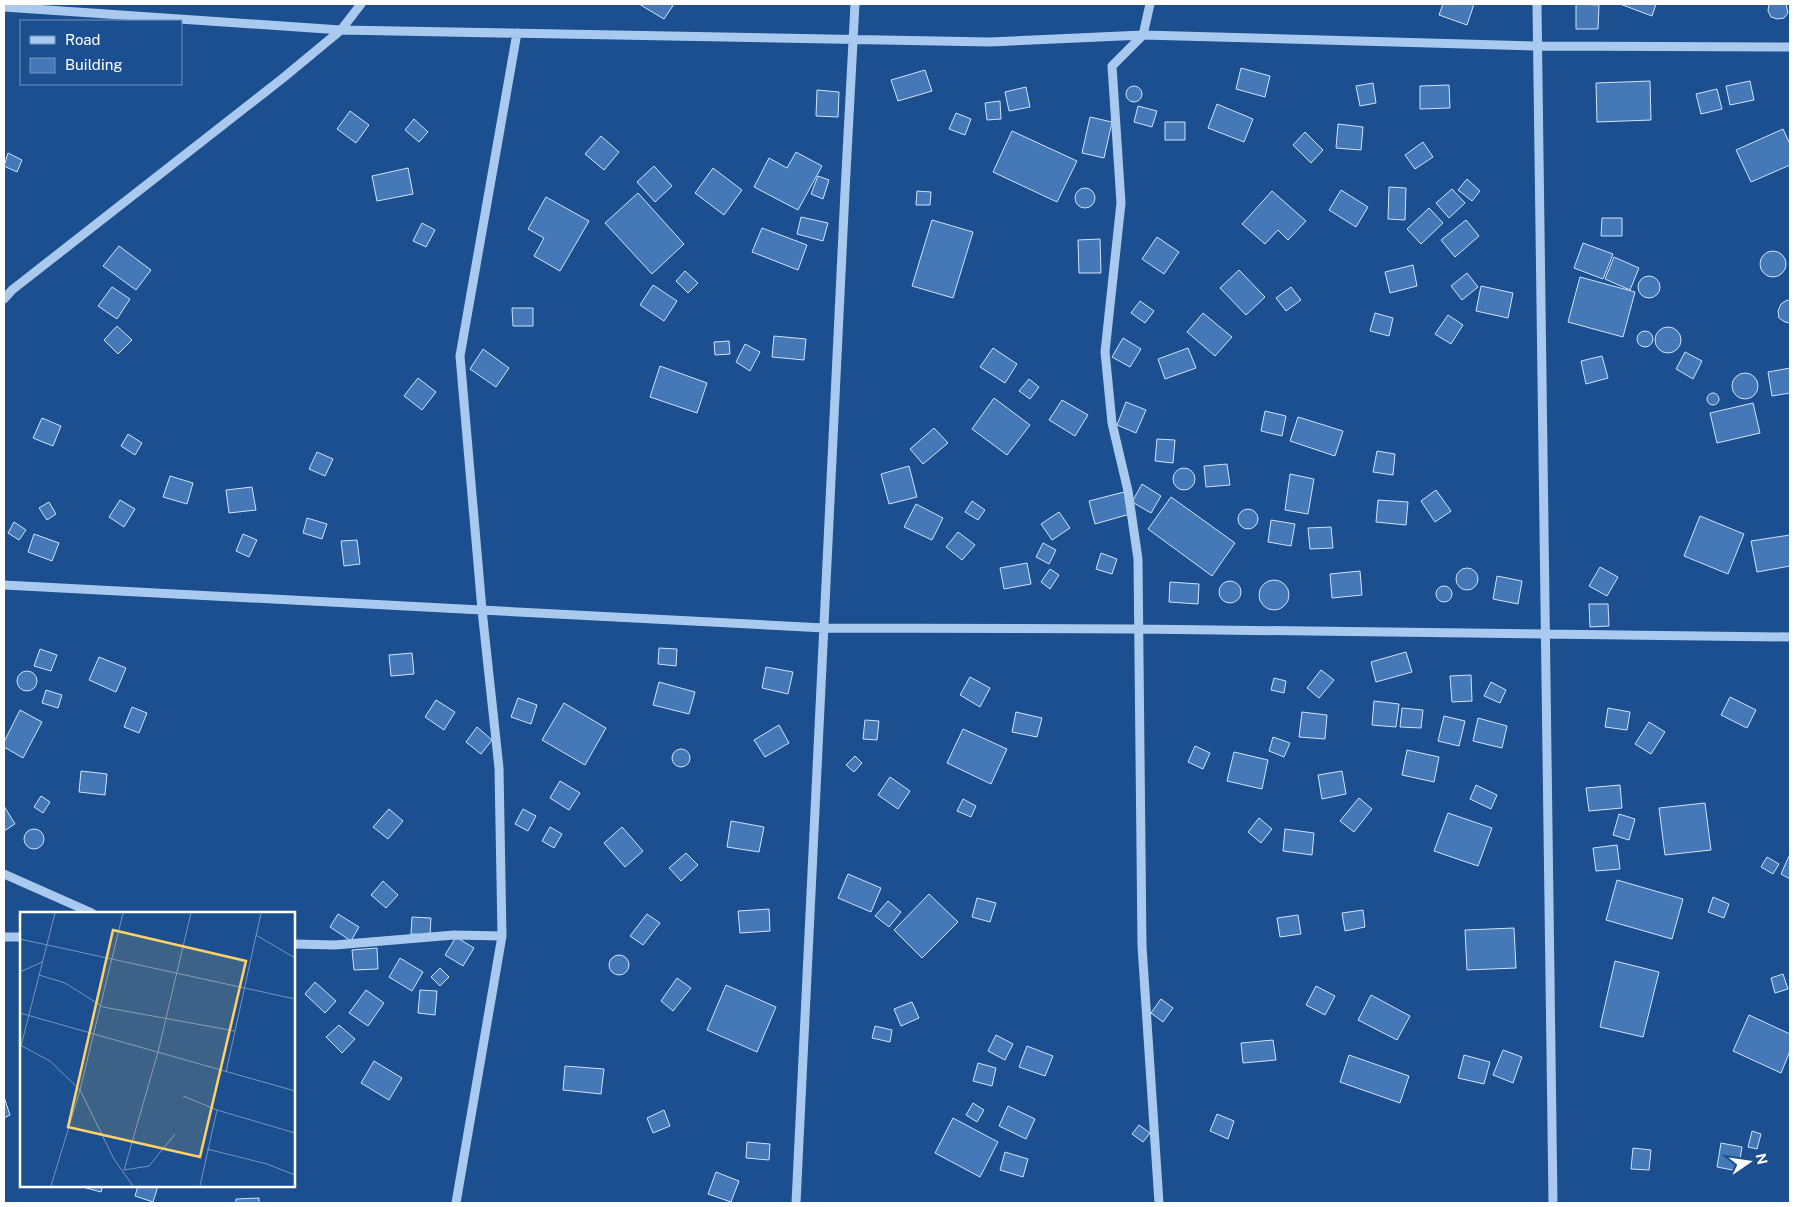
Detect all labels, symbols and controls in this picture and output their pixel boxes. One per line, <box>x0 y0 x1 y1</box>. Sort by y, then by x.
legend <box>20 20 182 85</box>
text: Road <box>65 31 101 48</box>
text: Building <box>65 56 123 73</box>
inset map <box>20 912 295 1187</box>
north arrow <box>1724 1137 1774 1187</box>
text: N <box>1753 1152 1771 1166</box>

